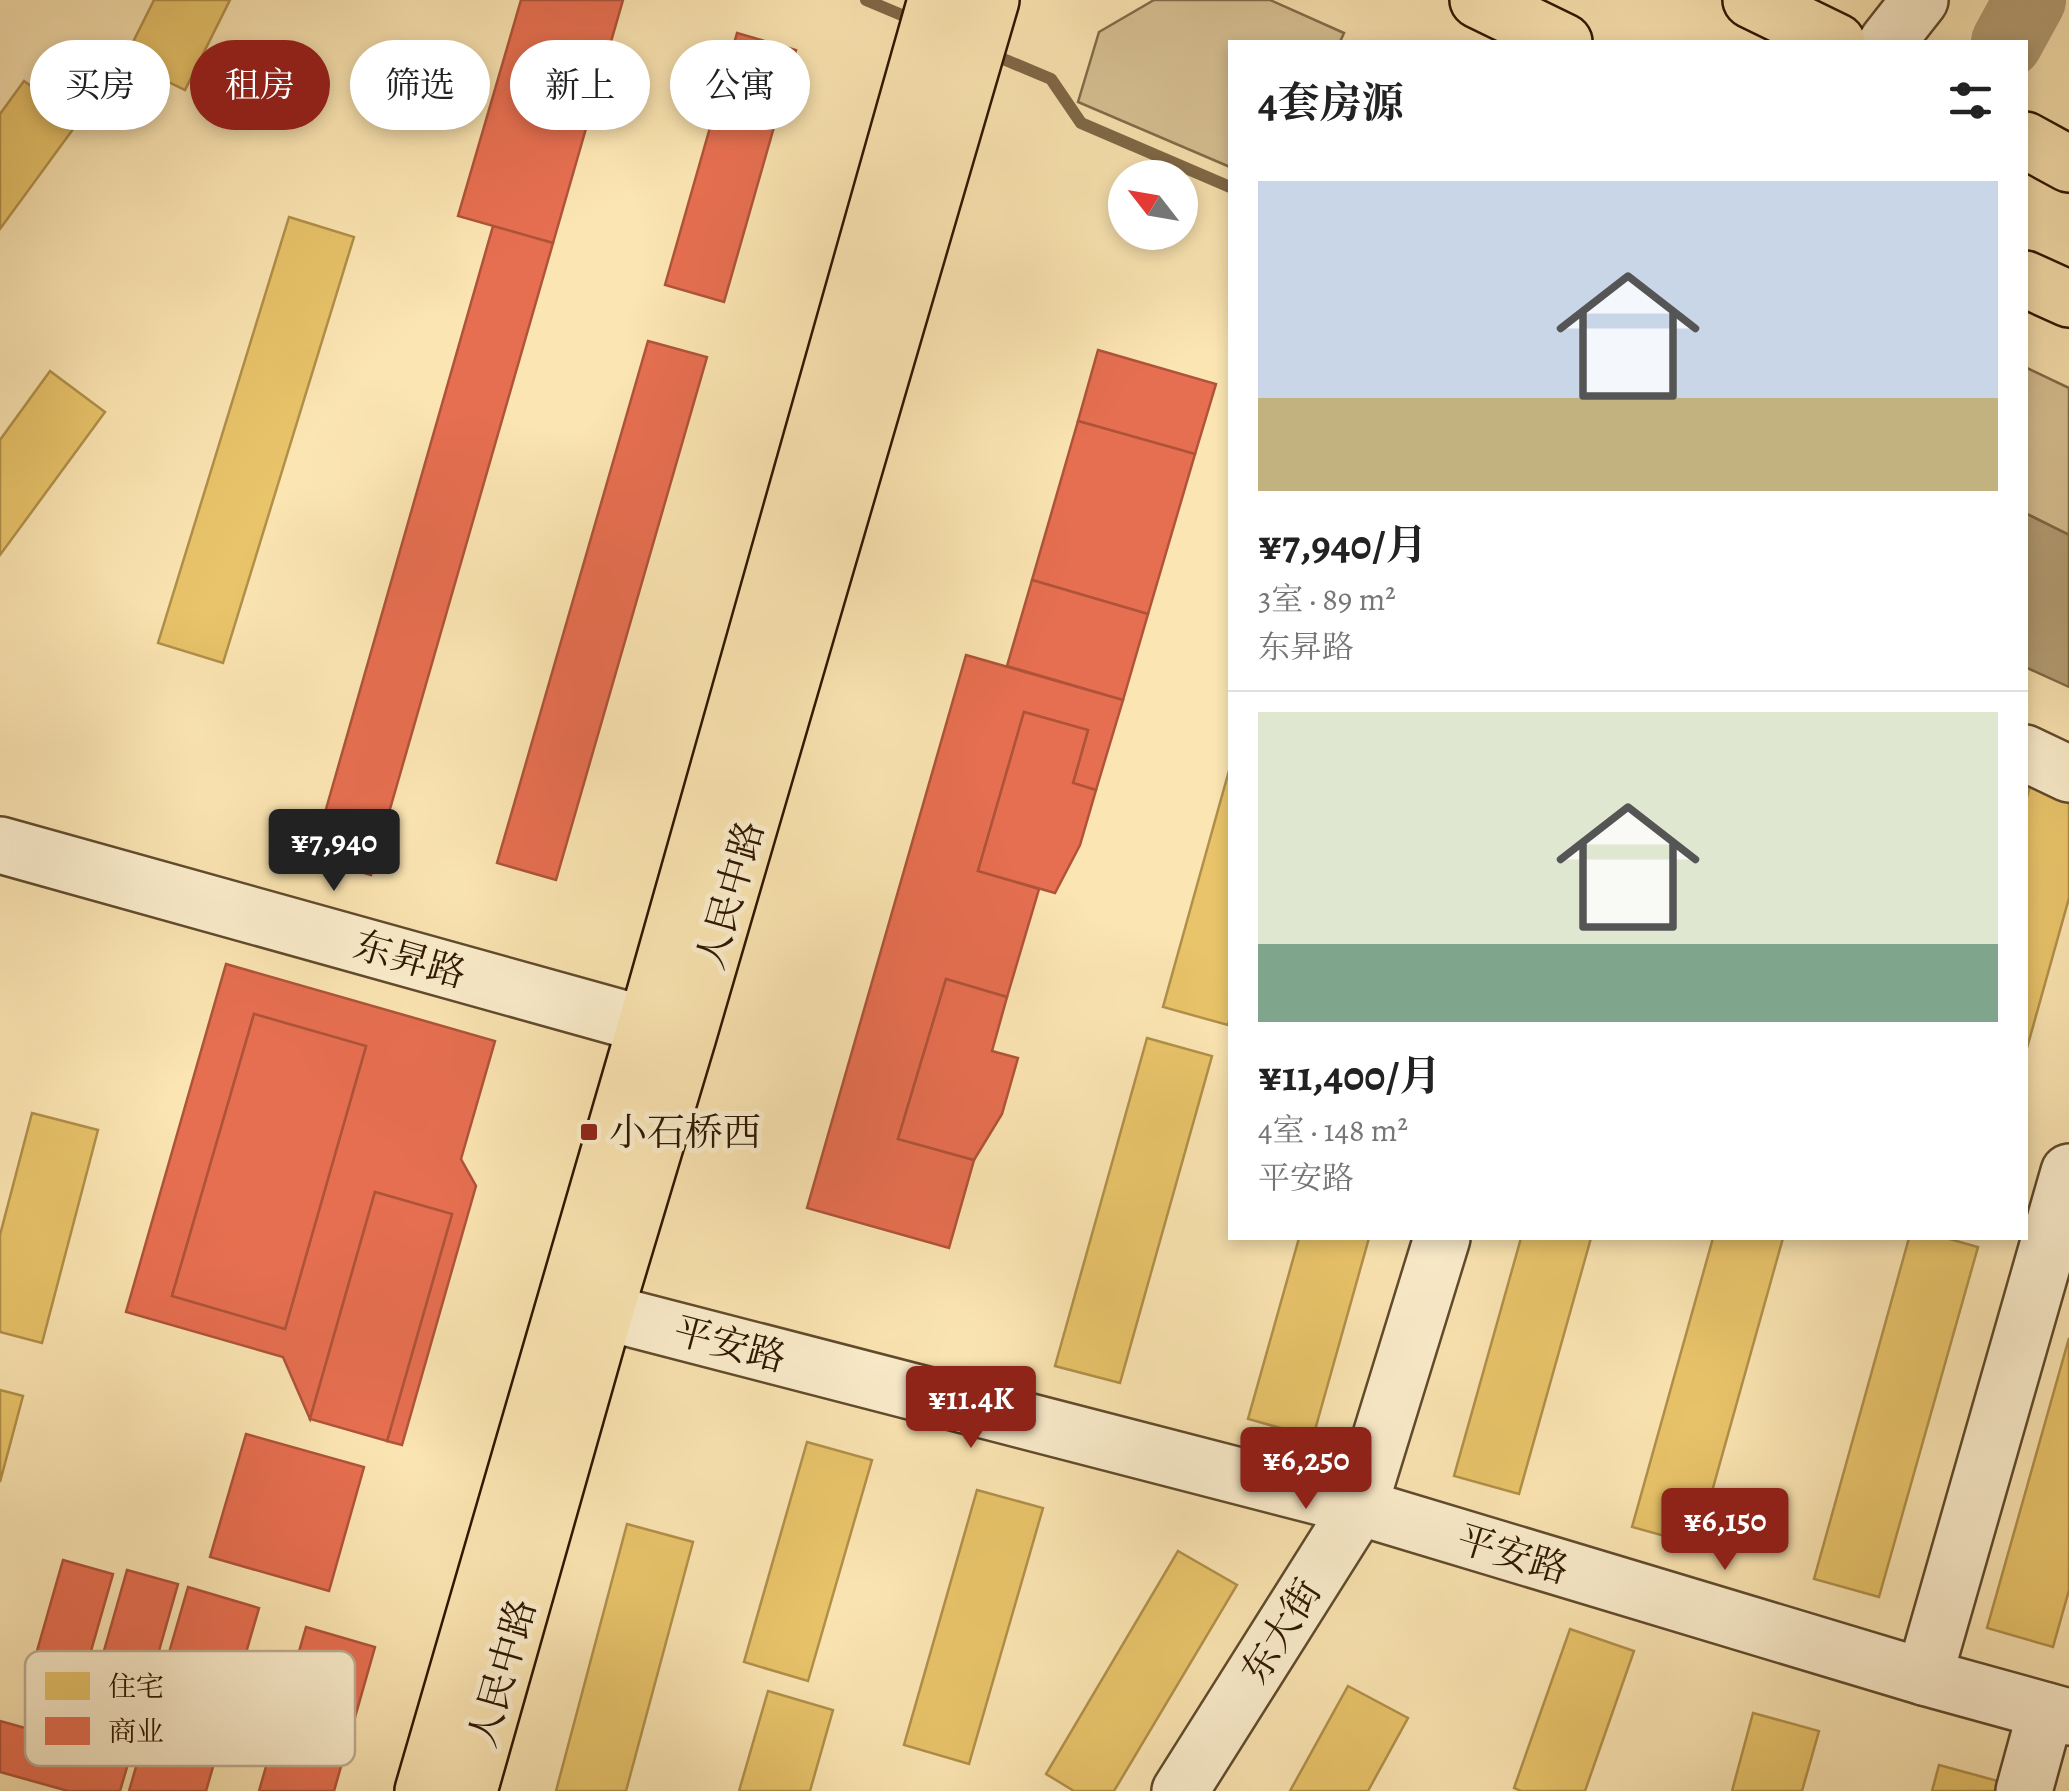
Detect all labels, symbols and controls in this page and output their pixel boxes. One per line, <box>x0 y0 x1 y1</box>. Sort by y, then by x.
chip: 买房 <box>30 40 170 130</box>
chip: 租房 <box>190 40 330 130</box>
chip: 筛选 <box>350 40 490 130</box>
chip: 新上 <box>510 40 650 130</box>
chip: 公寓 <box>670 40 810 130</box>
icon: filters <box>1943 73 1998 128</box>
text: 4套房源 <box>1258 74 1404 131</box>
north arrow <box>1108 160 1198 250</box>
map controls <box>1108 160 1198 250</box>
icon: home <box>1538 246 1718 426</box>
text: ¥7,940/月 <box>1258 516 1427 573</box>
text: 3室 · 89 m² <box>1258 577 1396 621</box>
text: 东昇路 <box>1258 625 1354 669</box>
icon: home <box>1538 777 1718 957</box>
pin: ¥7,940 <box>253 809 415 894</box>
street label: 人民中路 <box>684 815 776 975</box>
text: ¥7,940 <box>291 819 377 863</box>
street label: 东昇路 <box>348 918 472 1000</box>
text: ¥11,400/月 <box>1258 1047 1441 1104</box>
place label: 小石桥西 <box>609 1106 761 1158</box>
text: 4室 · 148 m² <box>1258 1108 1408 1152</box>
marker: 小石桥西 <box>578 1121 600 1143</box>
text: 平安路 <box>1258 1156 1354 1200</box>
street label: 平安路 <box>668 1304 792 1384</box>
pin: ¥11.4K <box>890 1366 1052 1451</box>
text: ¥11.4K <box>928 1376 1014 1420</box>
pin: ¥6,250 <box>1225 1427 1387 1512</box>
text: ¥6,250 <box>1262 1437 1350 1481</box>
pin: ¥6,150 <box>1644 1488 1806 1573</box>
text: ¥6,150 <box>1683 1498 1767 1542</box>
street label: 平安路 <box>1451 1512 1575 1596</box>
street label: 东大街 <box>1229 1569 1333 1693</box>
street label: 人民中路 <box>456 1593 548 1753</box>
legend <box>25 1651 355 1766</box>
text: 住宅 <box>108 1668 164 1706</box>
text: 商业 <box>108 1713 164 1751</box>

